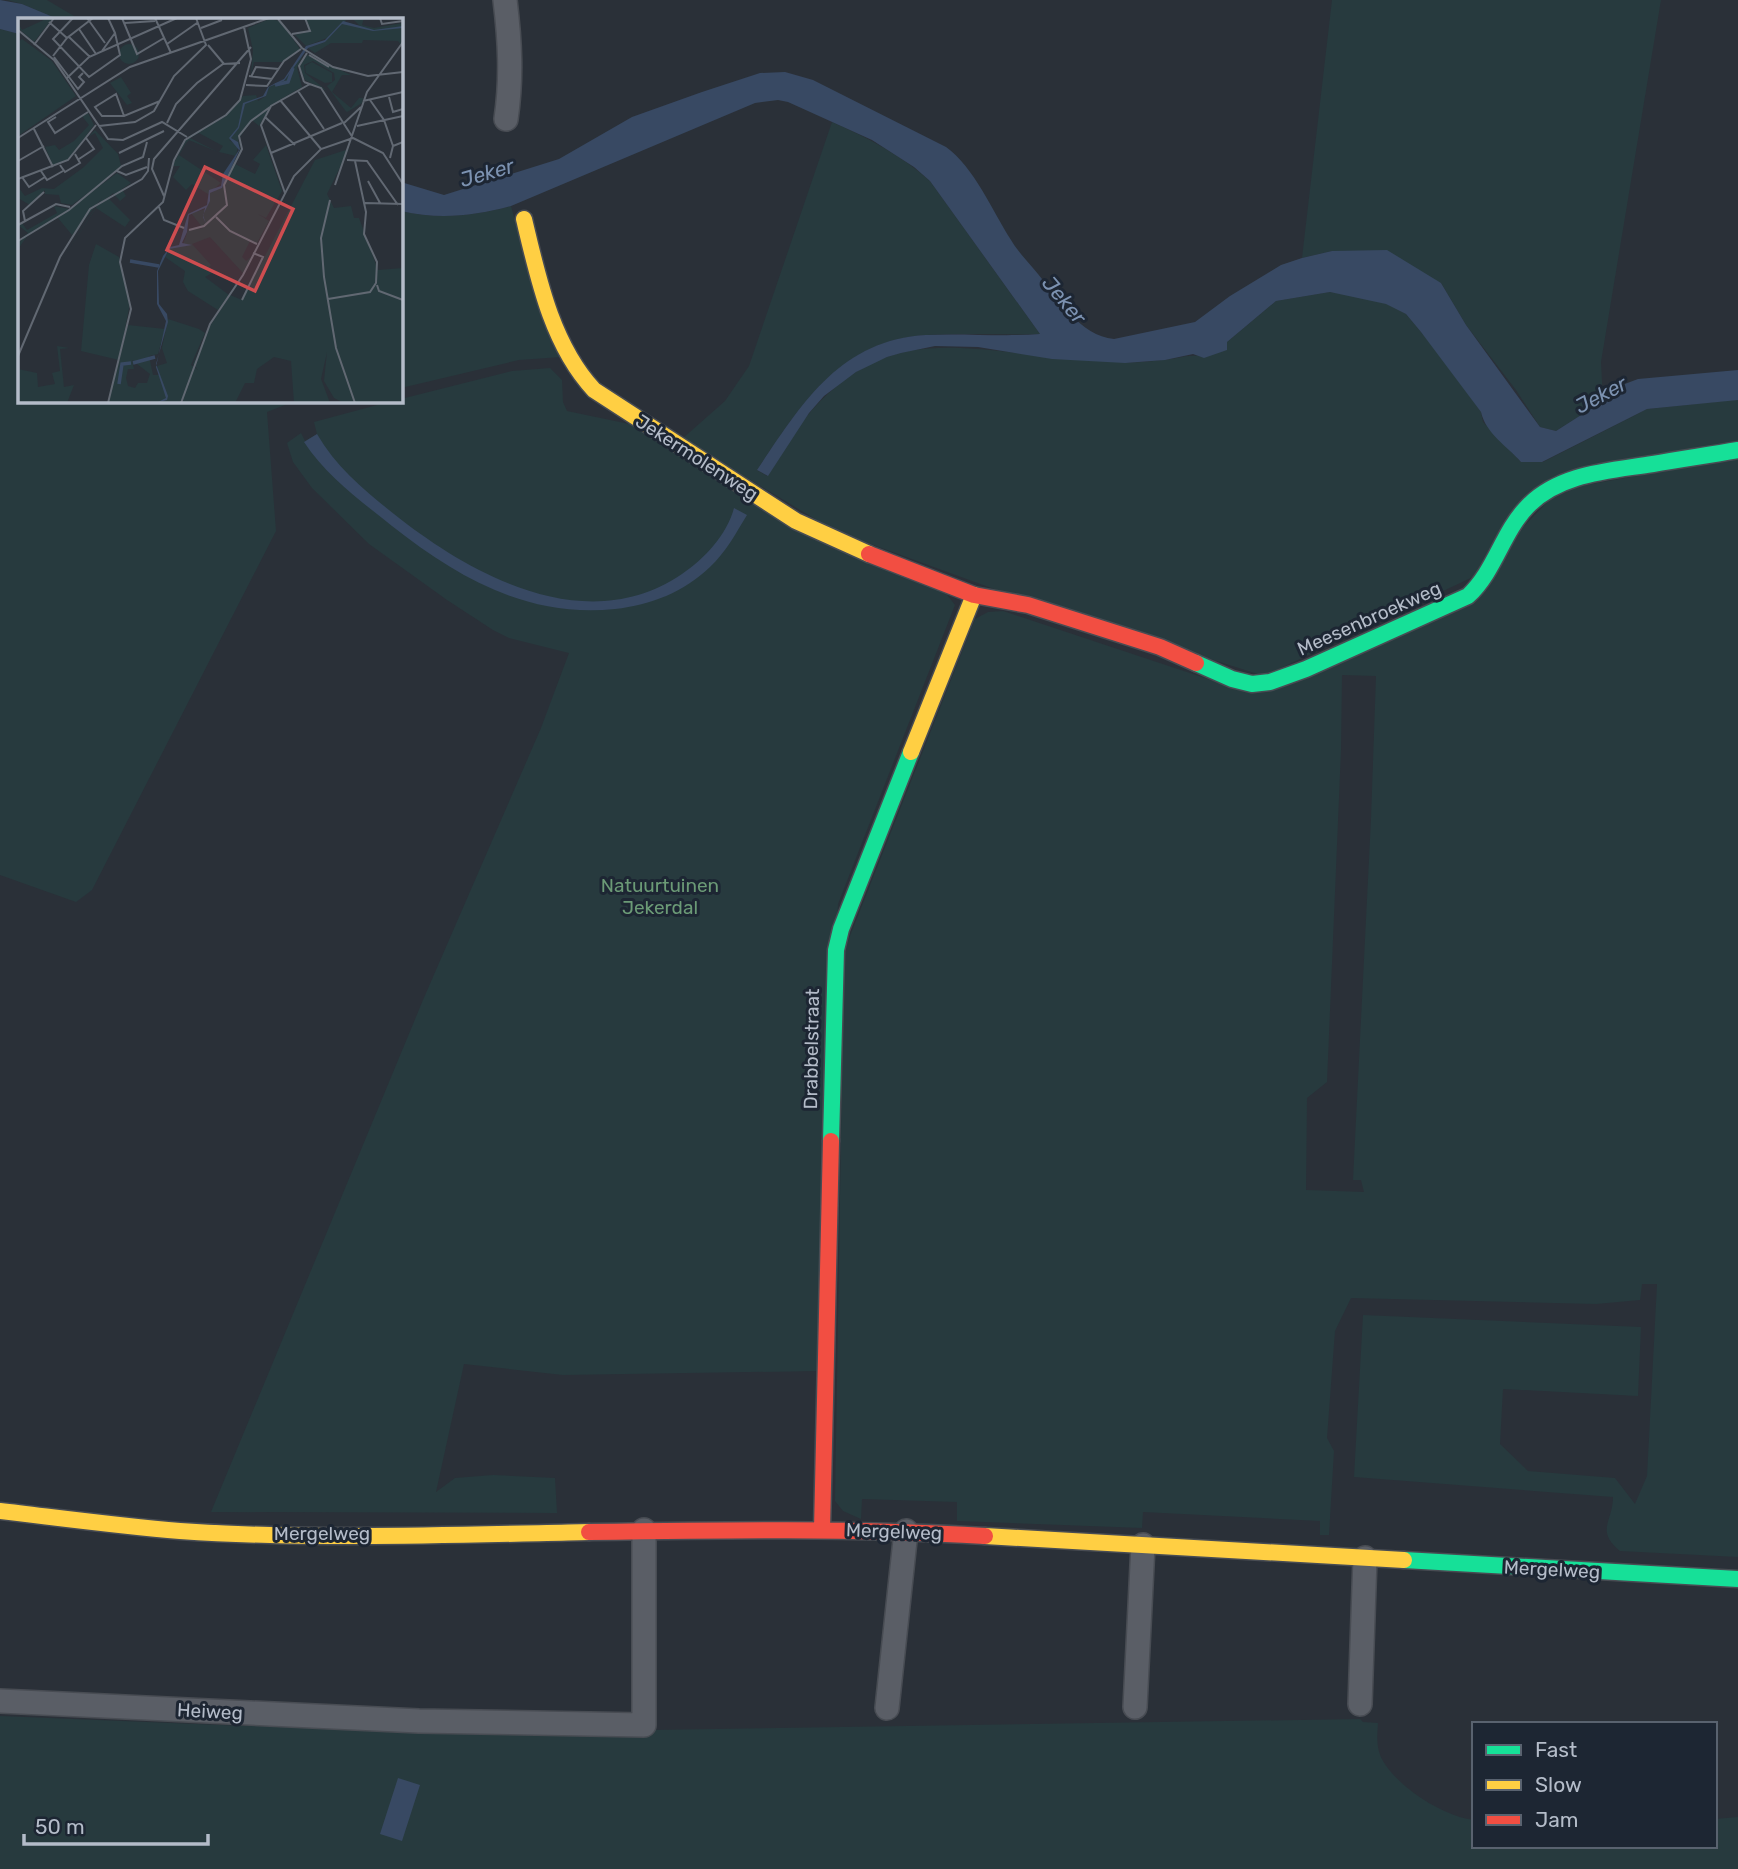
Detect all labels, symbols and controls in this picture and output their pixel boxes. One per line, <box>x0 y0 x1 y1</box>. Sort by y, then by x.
inset map <box>18 18 402 402</box>
water label: Jeker <box>457 153 518 192</box>
water label: Jeker <box>1037 271 1092 330</box>
water label: Jeker <box>1571 370 1632 419</box>
street label: Jekermolenweg <box>631 409 762 506</box>
street label: Meesenbroekweg <box>1294 576 1445 660</box>
park label: Natuurtuinen Jekerdal <box>601 874 719 919</box>
street label: Drabbelstraat <box>799 988 824 1110</box>
street label: Mergelweg <box>845 1518 943 1545</box>
street label: Mergelweg <box>274 1522 370 1545</box>
street label: Mergelweg <box>1503 1555 1601 1584</box>
street label: Heiweg <box>177 1698 243 1725</box>
legend <box>1472 1722 1717 1848</box>
text: Fast <box>1535 1737 1577 1762</box>
text: Slow <box>1535 1772 1582 1797</box>
scale bar <box>24 1802 208 1846</box>
text: Jam <box>1535 1807 1579 1832</box>
text: 50 m <box>35 1814 85 1839</box>

